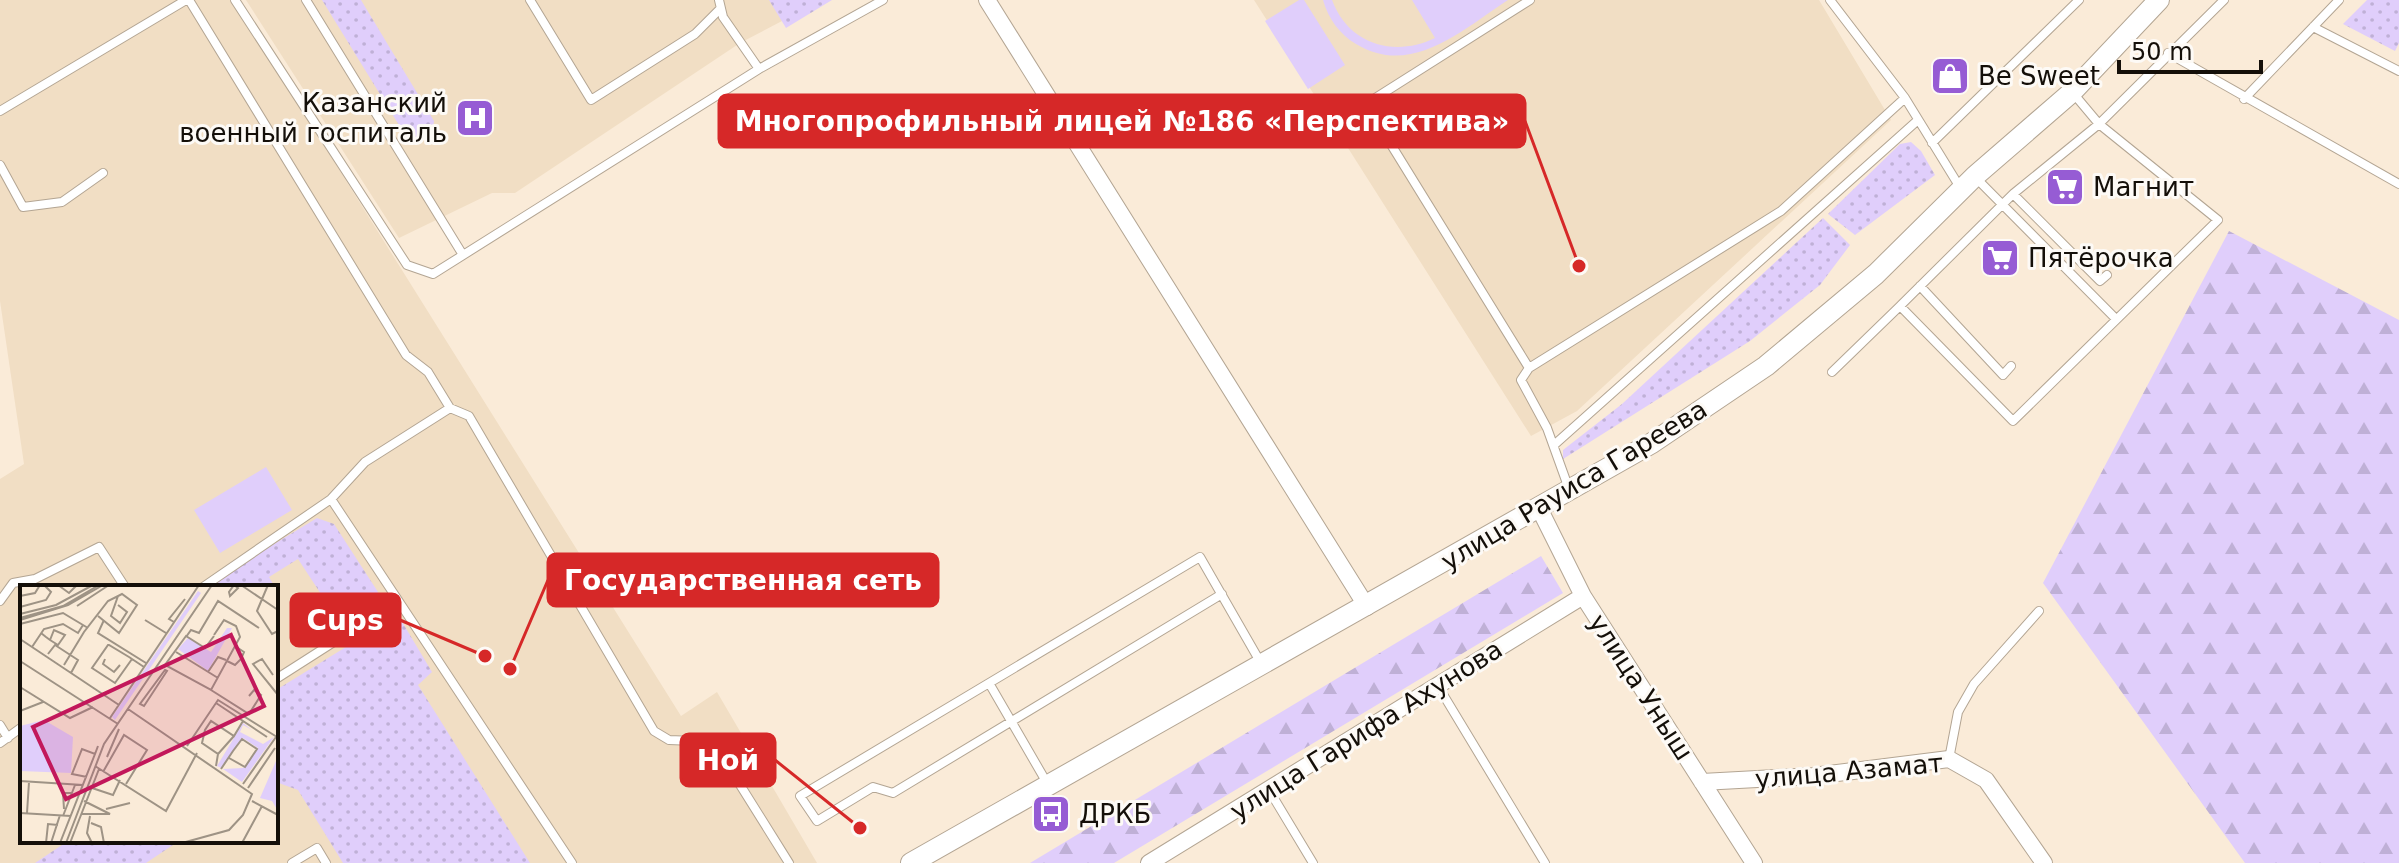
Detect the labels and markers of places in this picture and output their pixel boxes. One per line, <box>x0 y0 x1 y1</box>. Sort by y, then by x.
shop icon: Be Sweet <box>1929 55 1971 97</box>
place label: Be Sweet <box>1978 61 2100 91</box>
place label: Казанский военный госпиталь <box>179 88 447 148</box>
callout: Многопрофильный лицей №186 «Перспектива» <box>719 95 1525 147</box>
hospital icon: Казанский военный госпиталь <box>454 97 496 139</box>
supermarket icon: Магнит <box>2044 166 2086 208</box>
place label: Магнит <box>2093 172 2194 202</box>
supermarket icon: Пятёрочка <box>1979 237 2021 279</box>
place label: Пятёрочка <box>2028 243 2174 273</box>
callout: Государственная сеть <box>548 554 938 606</box>
callout: Cups <box>291 594 400 646</box>
callout: Ной <box>681 734 775 786</box>
bus stop icon: ДРКБ <box>1030 793 1072 835</box>
place label: ДРКБ <box>1079 799 1151 829</box>

